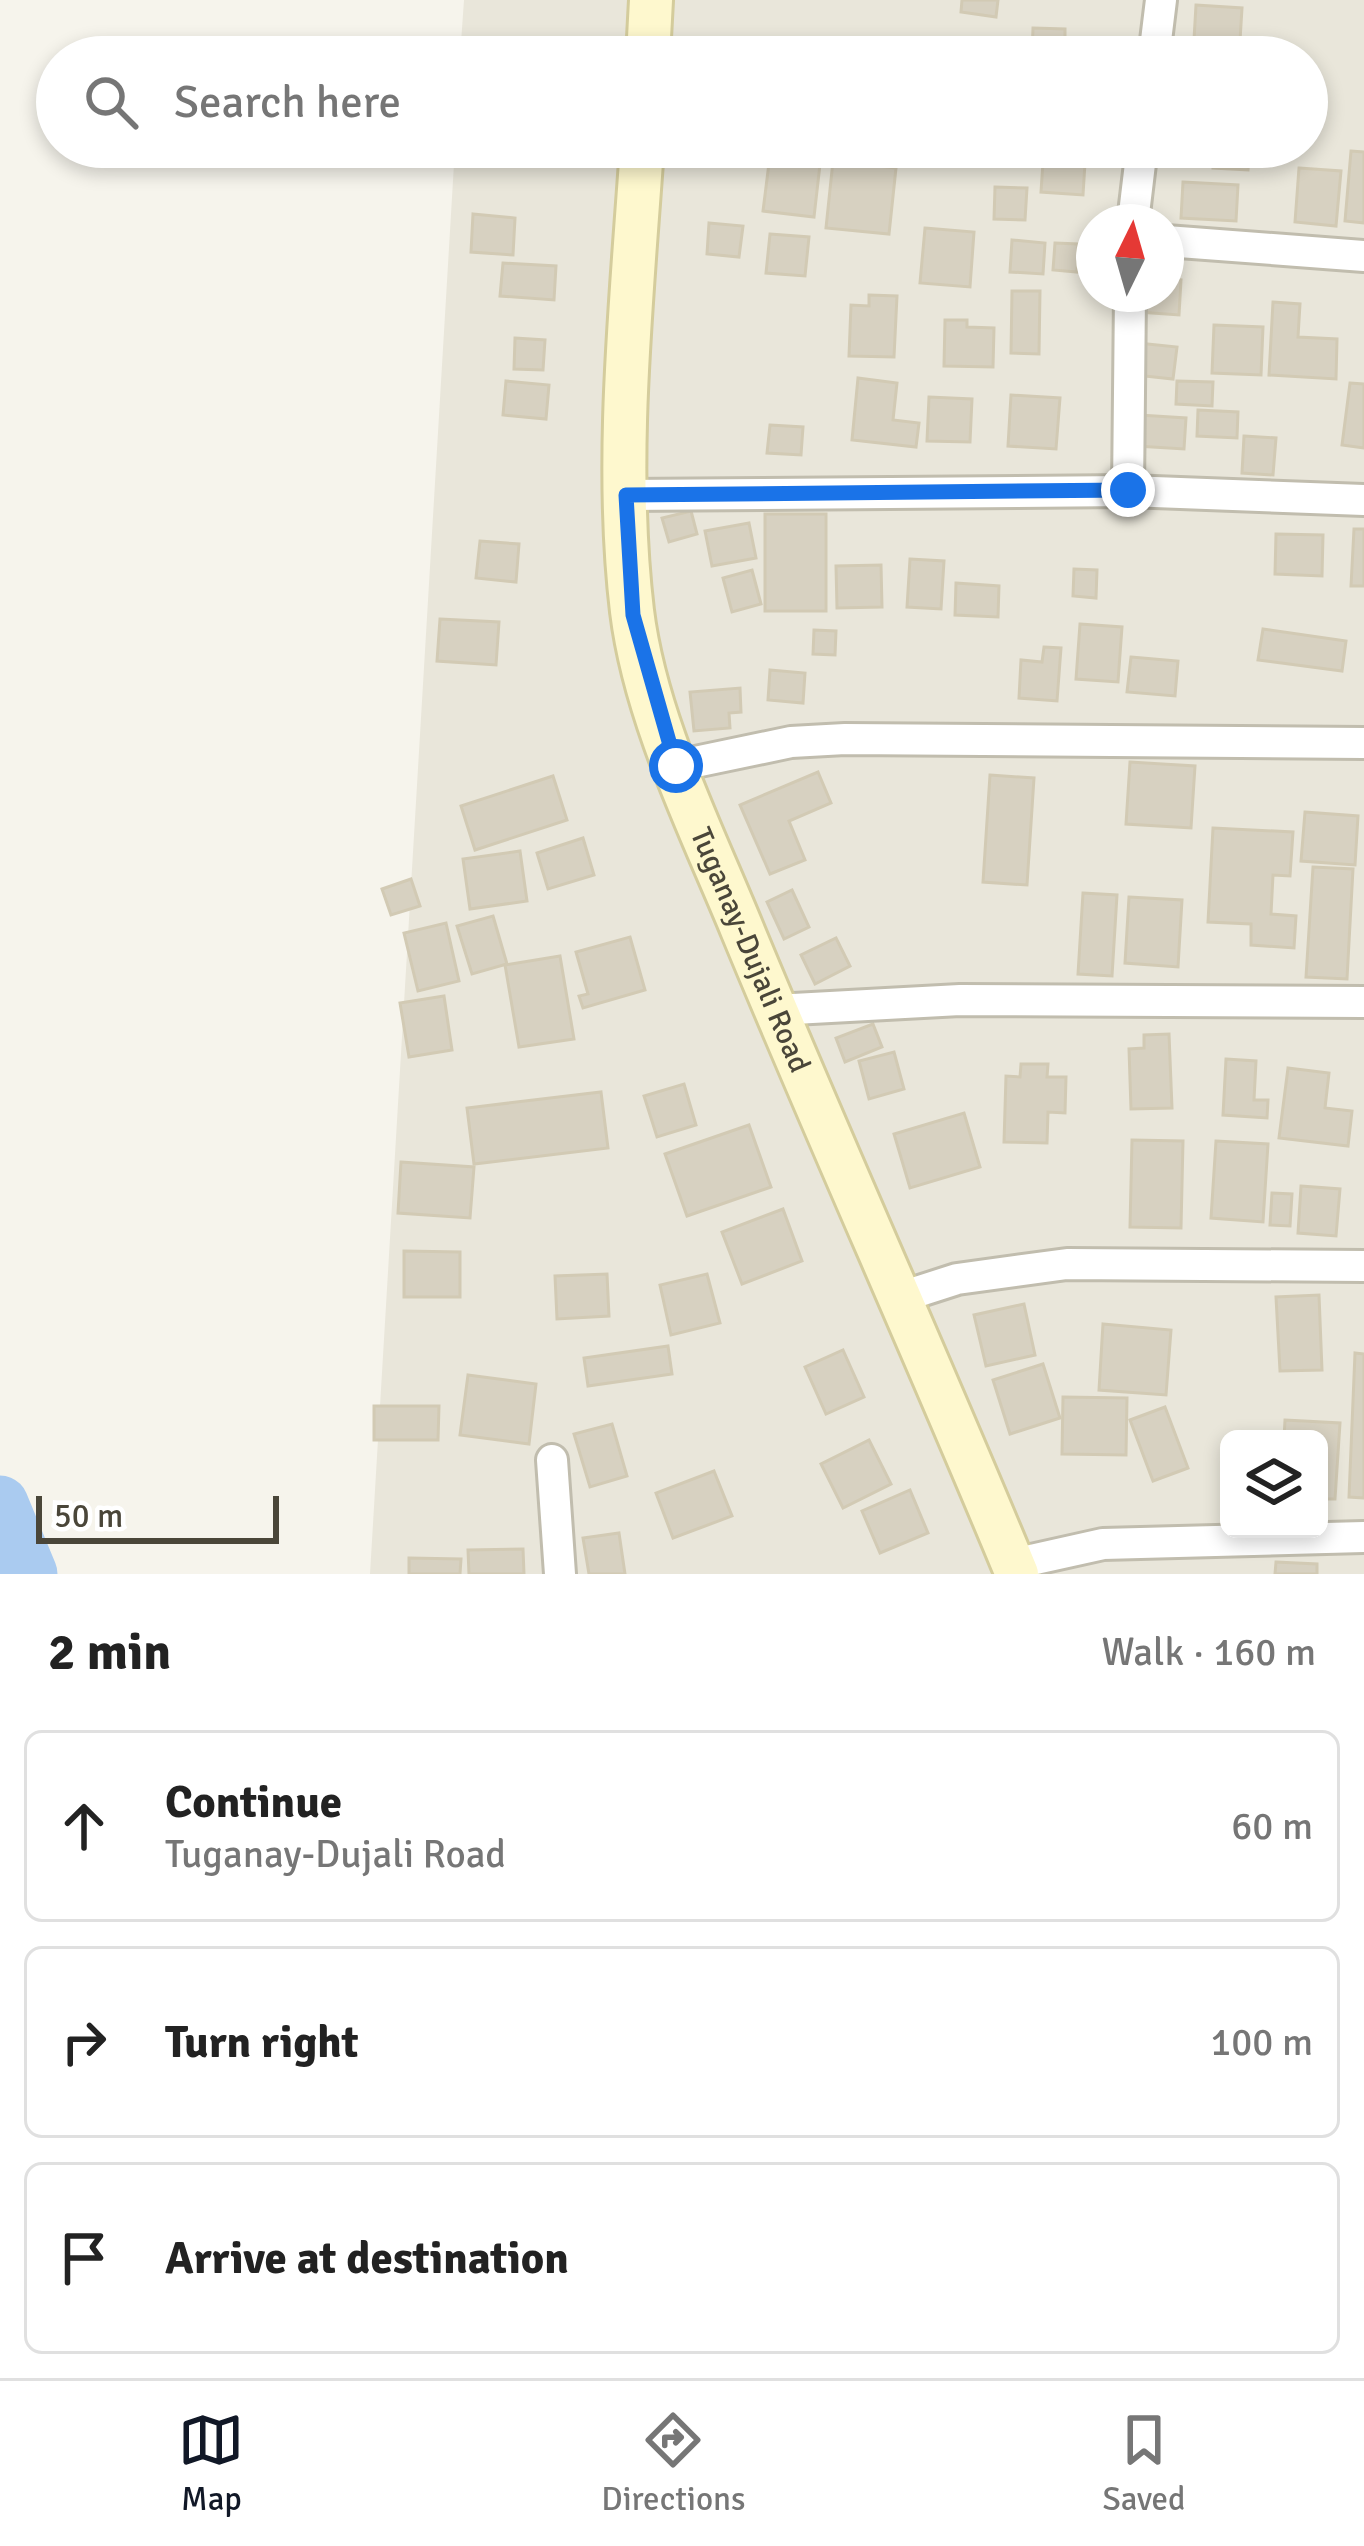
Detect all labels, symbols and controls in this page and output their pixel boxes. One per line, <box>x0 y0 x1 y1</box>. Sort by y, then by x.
search box <box>36 36 1328 168</box>
icon: search <box>78 69 144 135</box>
text: Search here <box>174 75 401 130</box>
north arrow <box>1076 204 1184 312</box>
route end <box>1101 463 1155 517</box>
route start <box>649 739 703 793</box>
street label: Tuganay-Dujali Road <box>682 822 818 1078</box>
map controls <box>1220 1430 1328 1538</box>
button: layers <box>1220 1430 1328 1538</box>
scale bar <box>36 1490 279 1543</box>
text: 50 m <box>54 1496 123 1537</box>
text: 2 min <box>48 1621 171 1684</box>
text: Walk · 160 m <box>1102 1628 1316 1676</box>
text: Continue <box>165 1775 342 1830</box>
icon: ahead <box>51 1793 117 1859</box>
text: 60 m <box>1231 1802 1313 1850</box>
text: Tuganay-Dujali Road <box>165 1830 506 1878</box>
icon: right <box>51 2009 117 2075</box>
text: Turn right <box>165 2015 359 2070</box>
text: 100 m <box>1210 2018 1313 2066</box>
icon: arrive <box>51 2225 117 2291</box>
text: Arrive at destination <box>165 2231 569 2286</box>
tab: Map <box>178 2407 244 2520</box>
tab: Directions <box>601 2407 746 2520</box>
tab: Saved <box>1102 2407 1186 2520</box>

